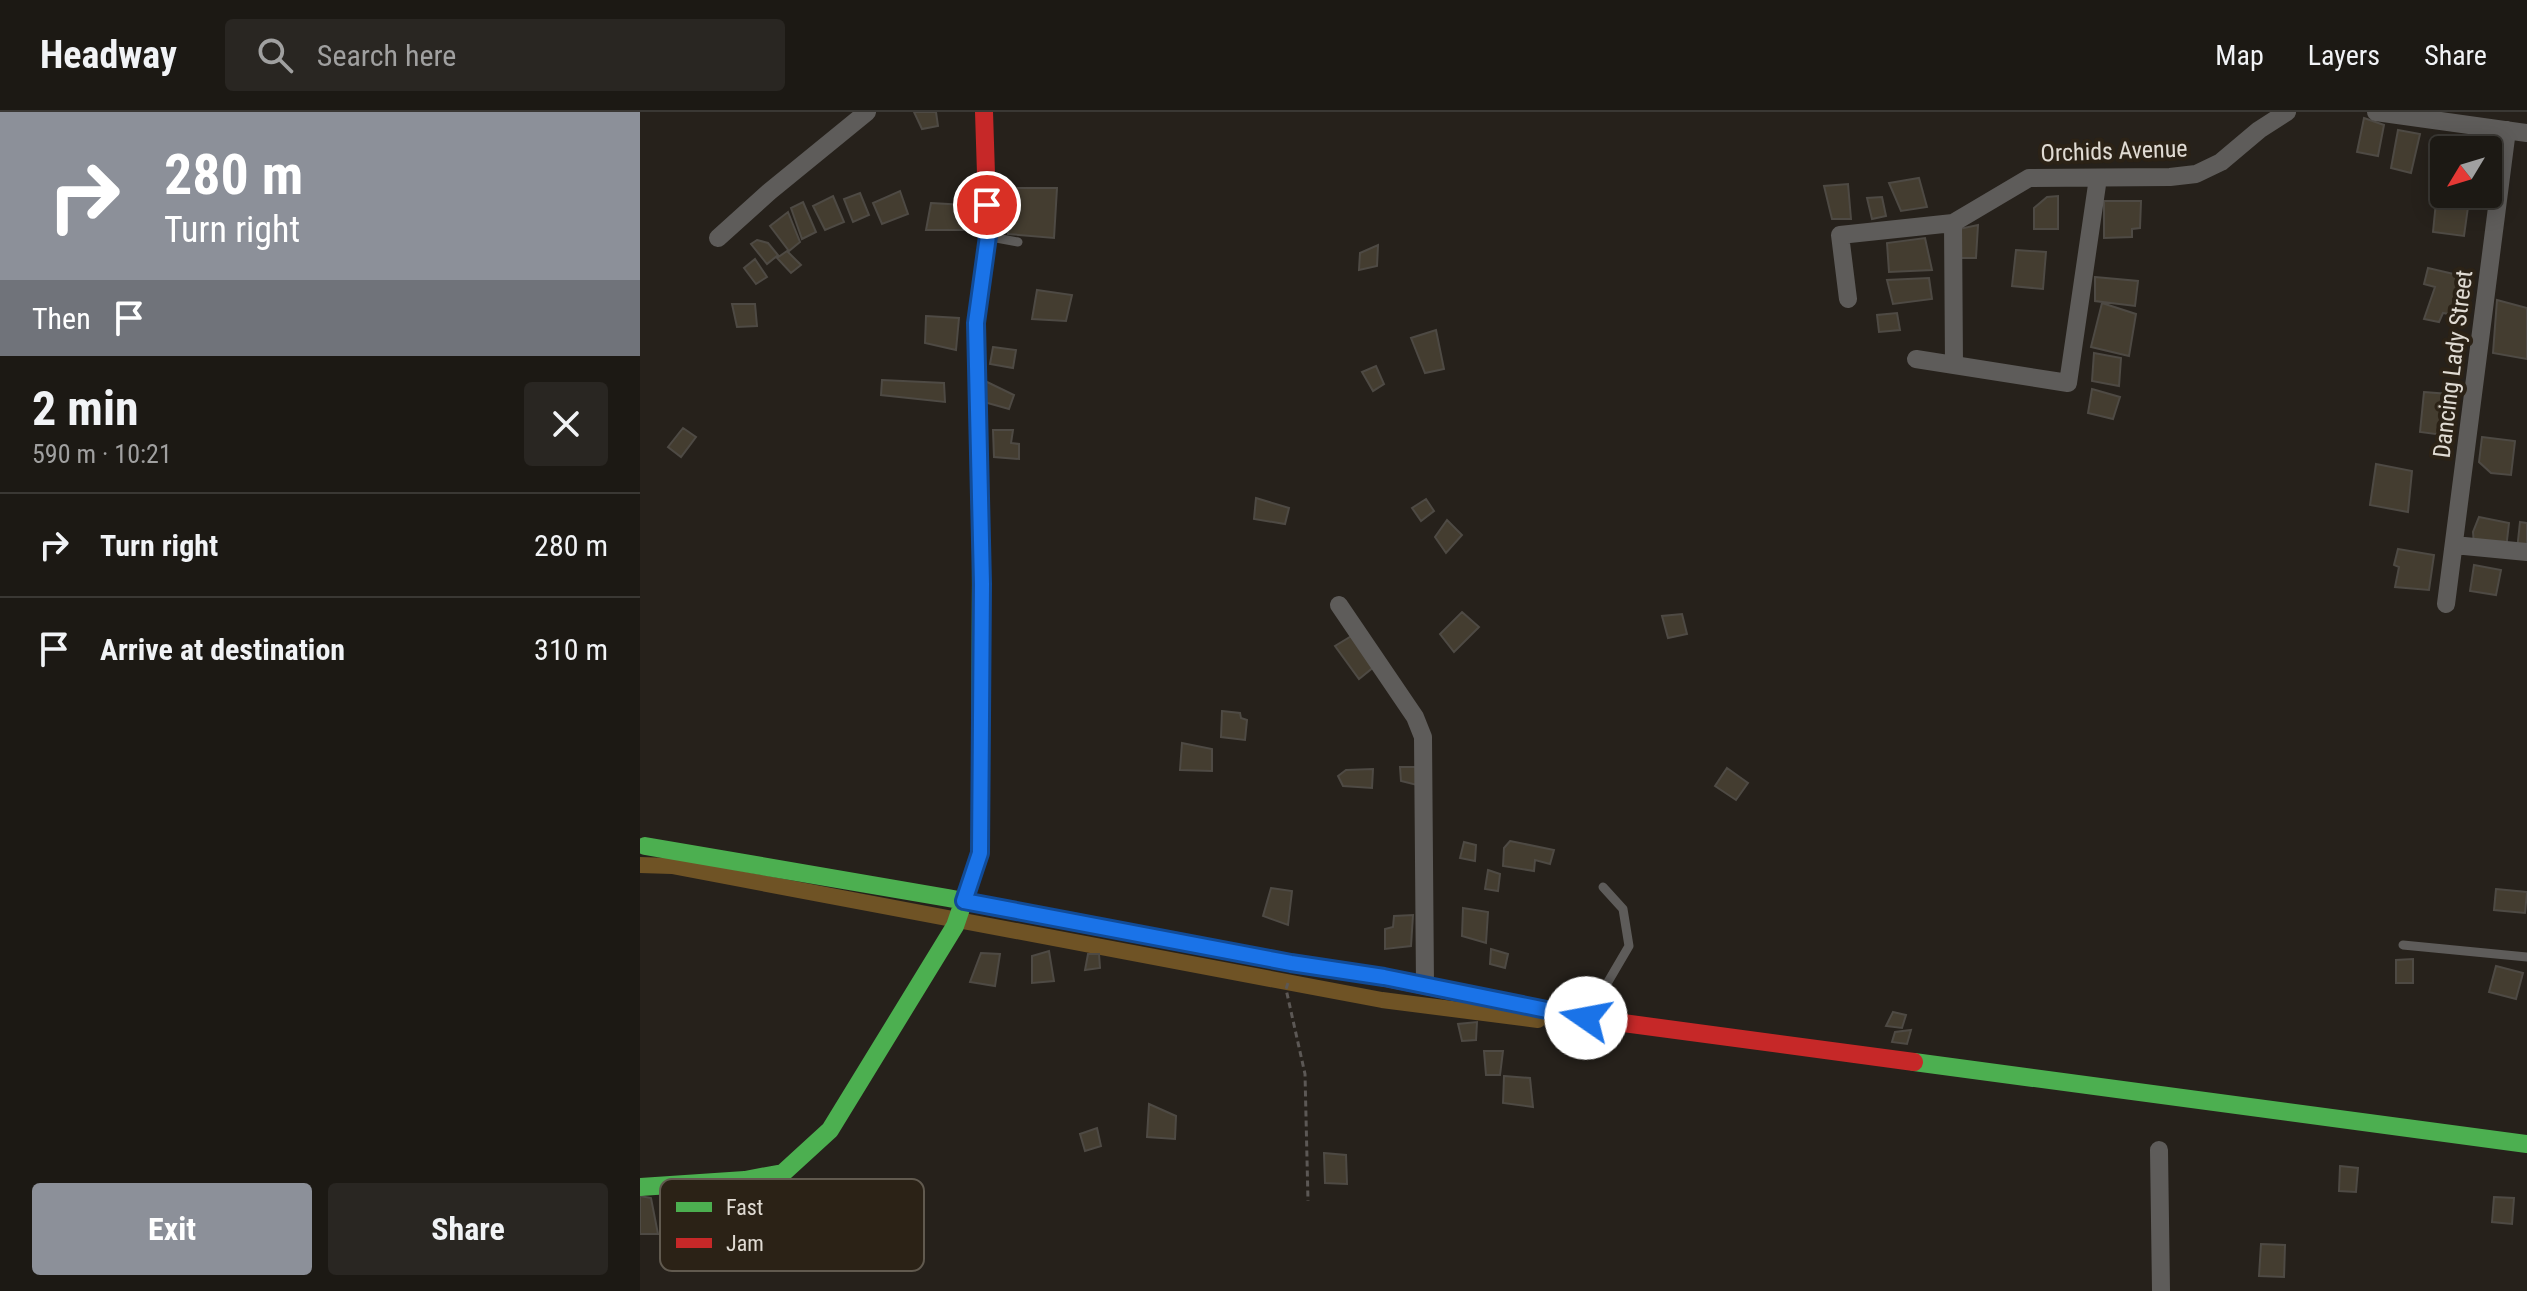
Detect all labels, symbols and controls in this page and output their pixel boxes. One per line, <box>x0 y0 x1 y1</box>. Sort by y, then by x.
search box <box>225 19 785 91</box>
text: Headway <box>40 33 177 77</box>
icon: search <box>253 33 297 77</box>
text: Search here <box>317 38 456 73</box>
text: Map <box>2215 39 2264 72</box>
text: Layers <box>2308 39 2380 72</box>
text: Share <box>2424 39 2487 72</box>
street label: Orchids Avenue <box>2040 134 2188 168</box>
north arrow <box>2430 136 2502 208</box>
map controls <box>2430 136 2502 208</box>
text: 280 m <box>164 142 303 208</box>
icon: right <box>32 144 136 248</box>
pin <box>953 171 1021 239</box>
icon: arrive <box>965 183 1009 227</box>
text: Turn right <box>164 209 300 251</box>
street label: Dancing Lady Street <box>2428 269 2478 459</box>
icon: arrive <box>107 296 151 340</box>
text: Then <box>32 301 91 336</box>
text: 2 min <box>32 380 139 437</box>
button: close <box>524 382 608 466</box>
text: 590 m · 10:21 <box>32 439 172 469</box>
icon: right <box>32 523 76 567</box>
text: Turn right <box>100 528 218 563</box>
text: 280 m <box>534 528 608 563</box>
icon: arrive <box>32 627 76 671</box>
text: Arrive at destination <box>100 632 345 667</box>
text: 310 m <box>534 632 608 667</box>
position arrow <box>1544 976 1628 1060</box>
legend <box>660 1179 924 1271</box>
button: Exit <box>32 1183 312 1275</box>
button: Share <box>328 1183 608 1275</box>
text: Fast <box>726 1195 763 1220</box>
text: Jam <box>726 1231 764 1256</box>

